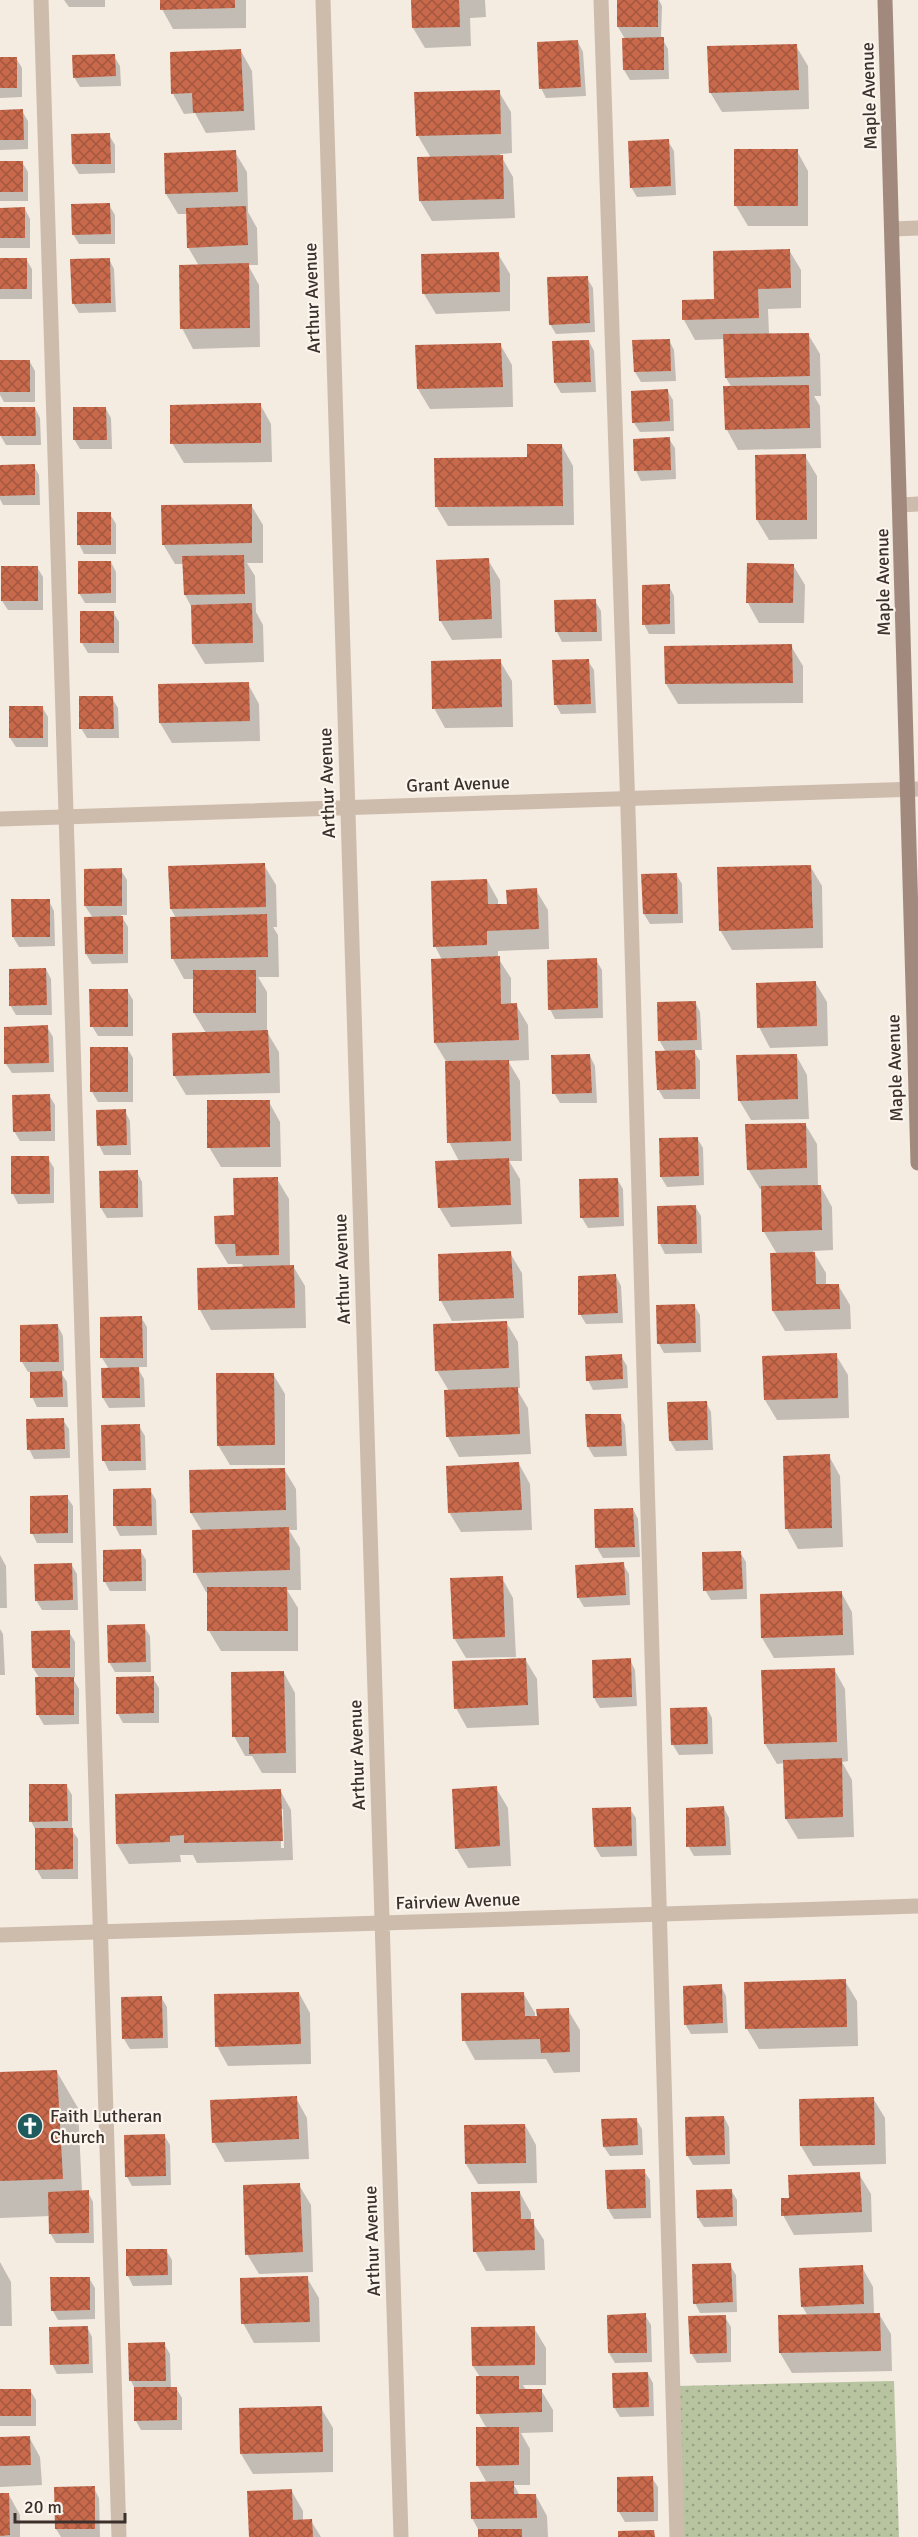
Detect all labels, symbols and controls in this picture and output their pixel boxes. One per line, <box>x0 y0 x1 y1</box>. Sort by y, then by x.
street label: Maple Avenue <box>856 42 882 150</box>
street label: Arthur Avenue <box>299 242 325 354</box>
street label: Maple Avenue <box>871 528 895 636</box>
street label: Arthur Avenue <box>314 727 340 839</box>
street label: Grant Avenue <box>406 771 510 797</box>
street label: Maple Avenue <box>882 1014 908 1122</box>
street label: Arthur Avenue <box>329 1213 355 1325</box>
street label: Arthur Avenue <box>344 1699 370 1811</box>
street label: Fairview Avenue <box>395 1888 521 1914</box>
place label: Faith Lutheran Church <box>50 2105 162 2148</box>
church icon: Faith Lutheran Church <box>15 2111 45 2141</box>
street label: Arthur Avenue <box>359 2185 385 2297</box>
scale bar <box>15 2486 124 2524</box>
text: 20 m <box>24 2496 62 2518</box>

